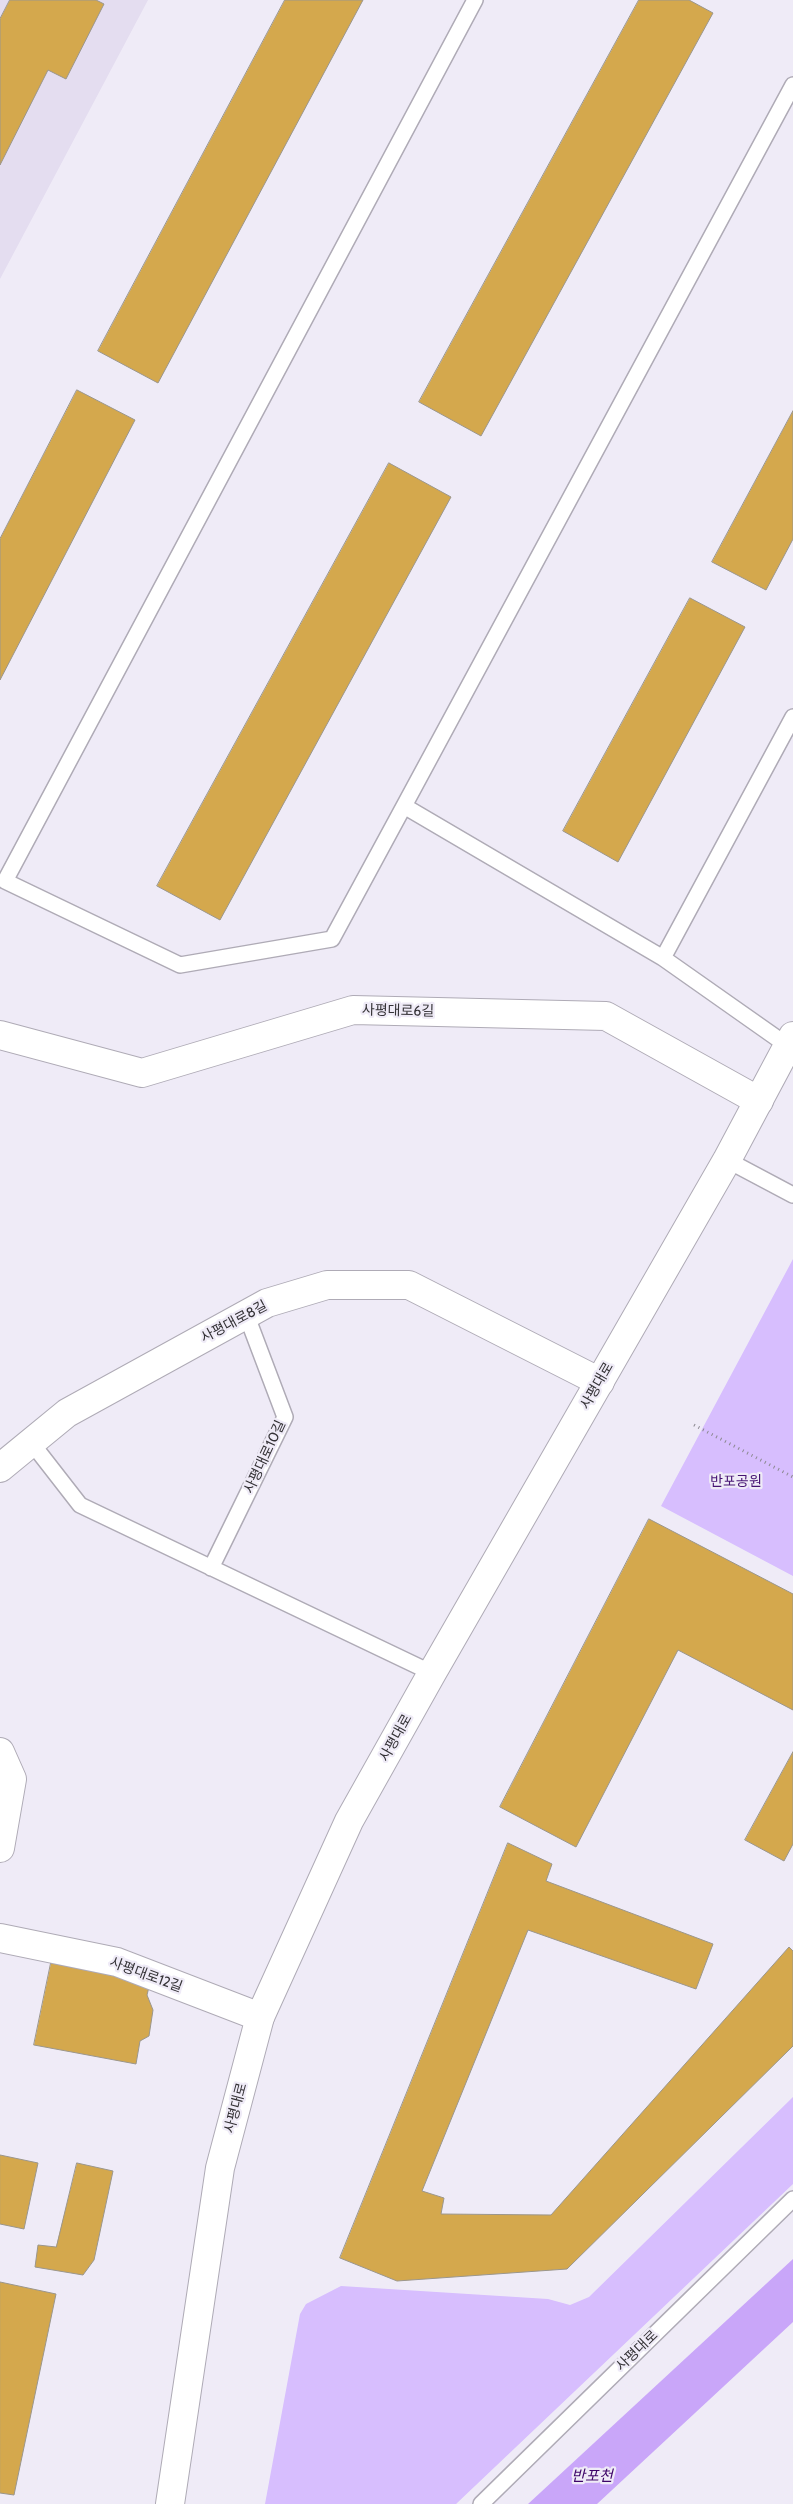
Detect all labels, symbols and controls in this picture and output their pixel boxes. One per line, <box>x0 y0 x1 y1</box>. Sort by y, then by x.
street label: 사평대로6길 <box>362 1002 434 1020</box>
street label: 사평대로8길 <box>198 1297 270 1347</box>
street label: 사평대로 <box>577 1359 617 1413</box>
street label: 사평대로10길 <box>241 1418 289 1496</box>
park label: 반포공원 <box>710 1474 762 1490</box>
street label: 사평대로 <box>376 1711 416 1765</box>
street label: 사평대로12길 <box>107 1954 185 1996</box>
street label: 사평대로 <box>221 2081 251 2135</box>
street label: 사평대로 <box>613 2327 661 2375</box>
water label: 반포천 <box>571 2468 613 2486</box>

